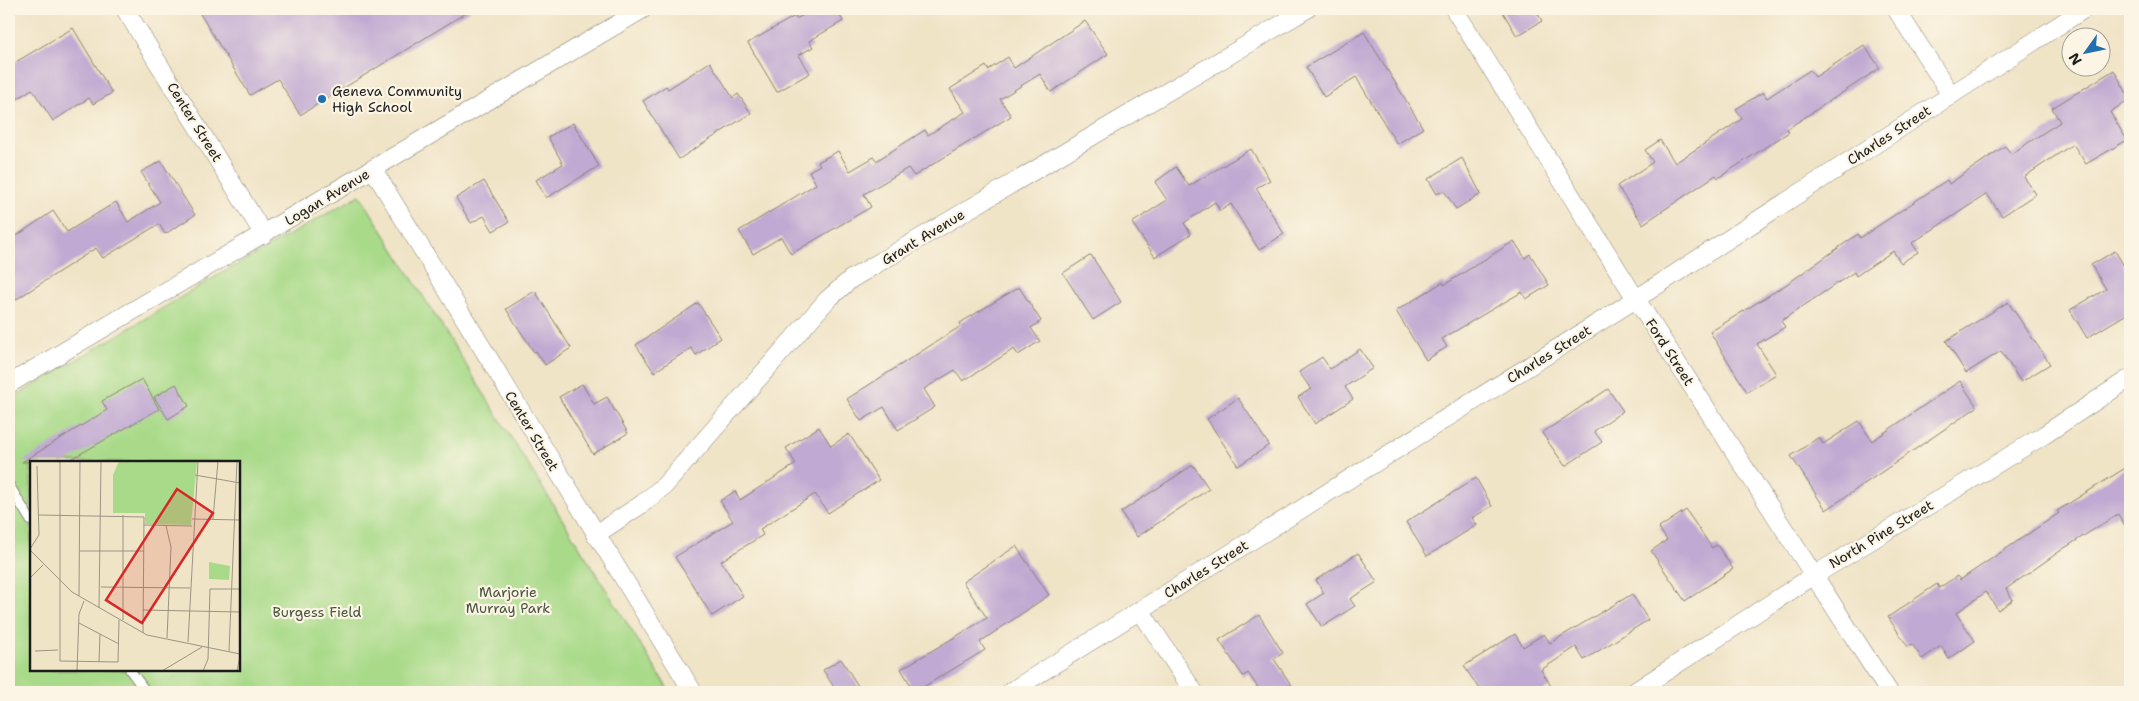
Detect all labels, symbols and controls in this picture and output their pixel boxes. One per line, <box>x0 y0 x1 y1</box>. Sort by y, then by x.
north arrow <box>2062 28 2112 78</box>
text: N <box>2065 50 2086 69</box>
street label: Center Street <box>163 79 227 165</box>
place label: Geneva Community High School <box>332 82 462 116</box>
marker: Geneva Community High School <box>316 93 328 105</box>
street label: Charles Street <box>1844 101 1934 169</box>
street label: Logan Avenue <box>281 165 373 229</box>
street label: Grant Avenue <box>878 205 968 269</box>
street label: Ford Street <box>1642 315 1698 389</box>
street label: Charles Street <box>1503 321 1595 387</box>
street label: Center Street <box>501 388 563 474</box>
inset map <box>30 461 240 671</box>
street label: North Pine Street <box>1826 496 1936 572</box>
street label: Charles Street <box>1160 536 1252 602</box>
park label: Marjorie Murray Park <box>466 583 550 617</box>
park label: Burgess Field <box>273 603 362 621</box>

